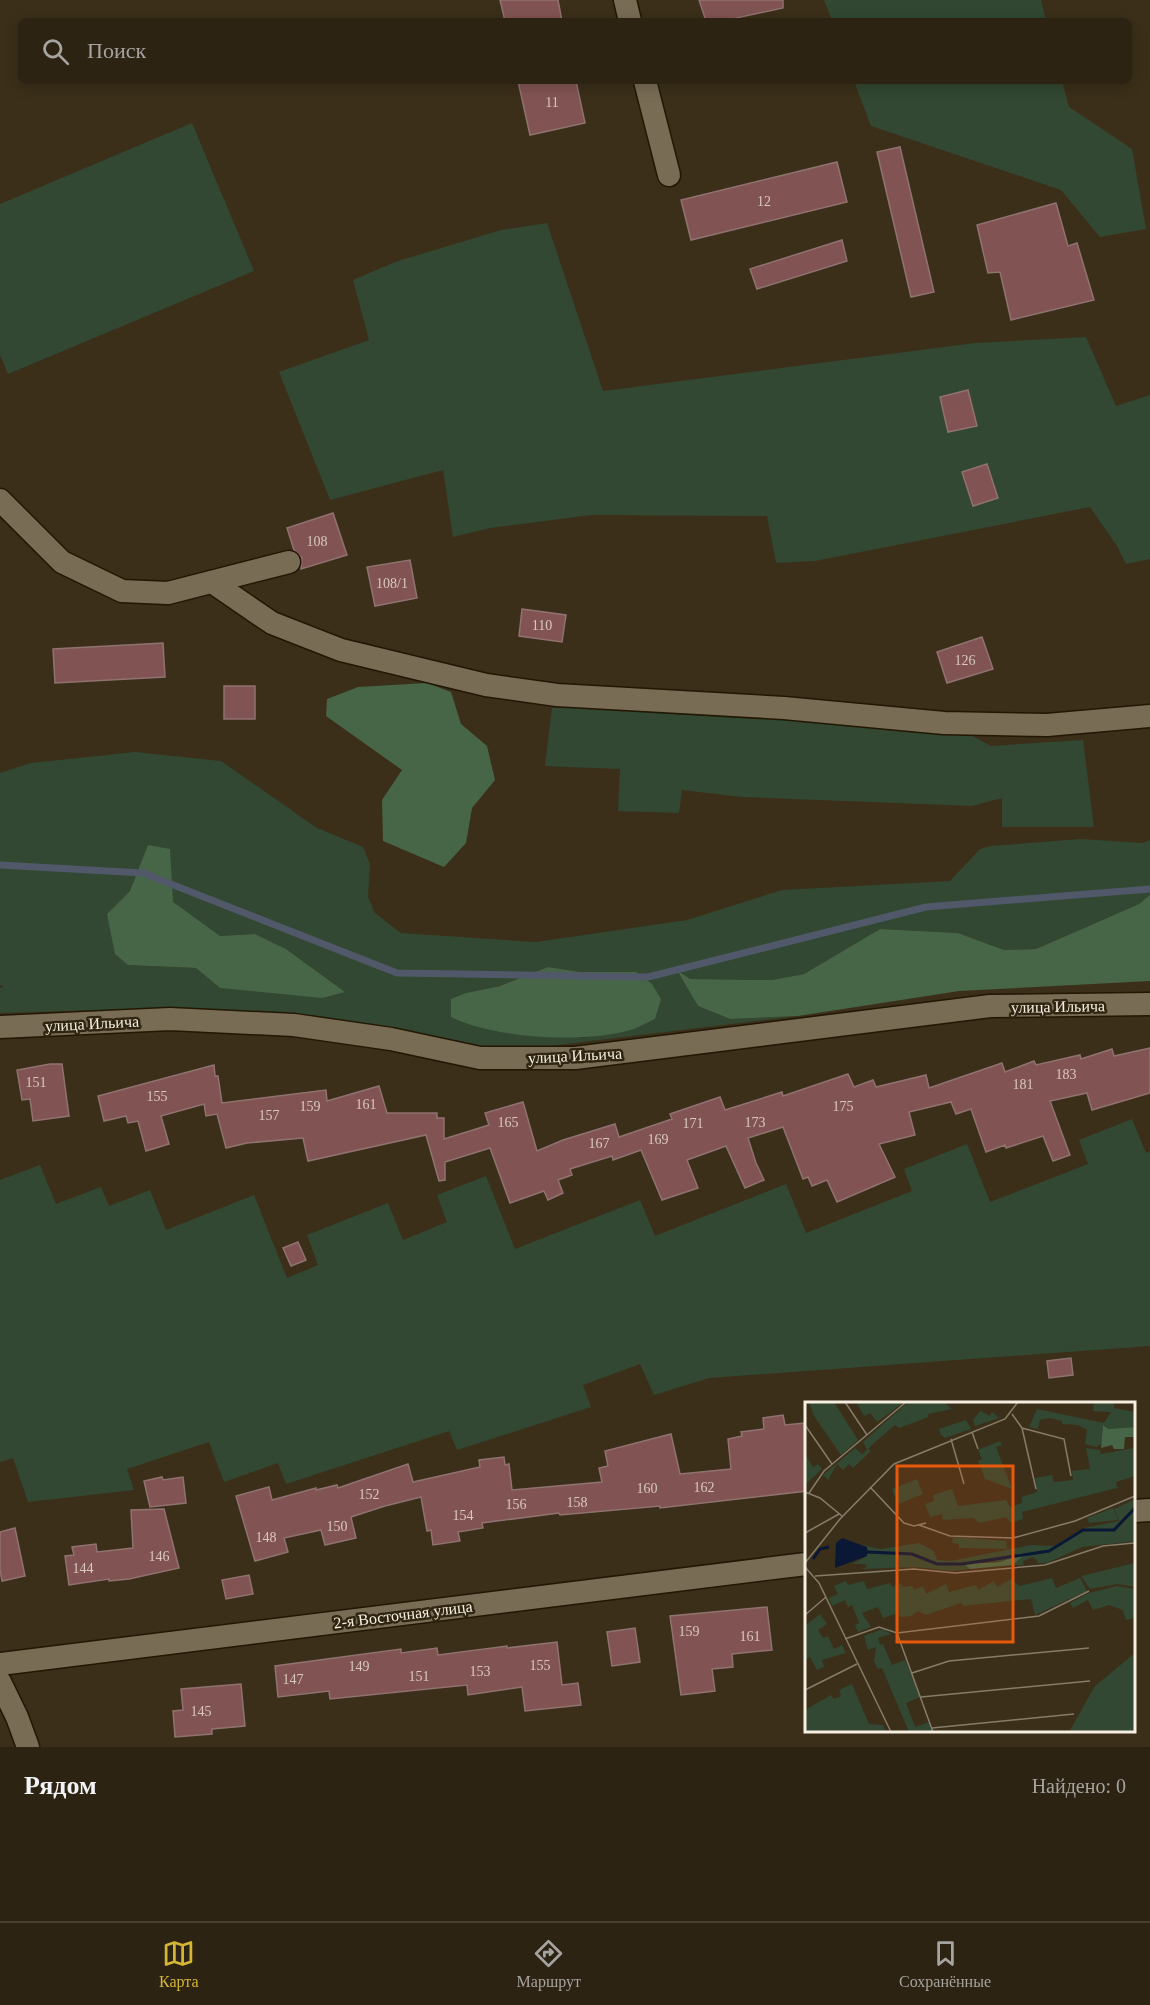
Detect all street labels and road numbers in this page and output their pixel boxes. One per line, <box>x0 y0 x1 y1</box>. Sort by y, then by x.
street label: улица Ильича <box>1011 997 1105 1017</box>
street label: улица Ильича <box>45 1013 139 1035</box>
street label: улица Ильича <box>528 1045 622 1067</box>
street label: 2-я Восточная улица <box>333 1598 474 1632</box>

